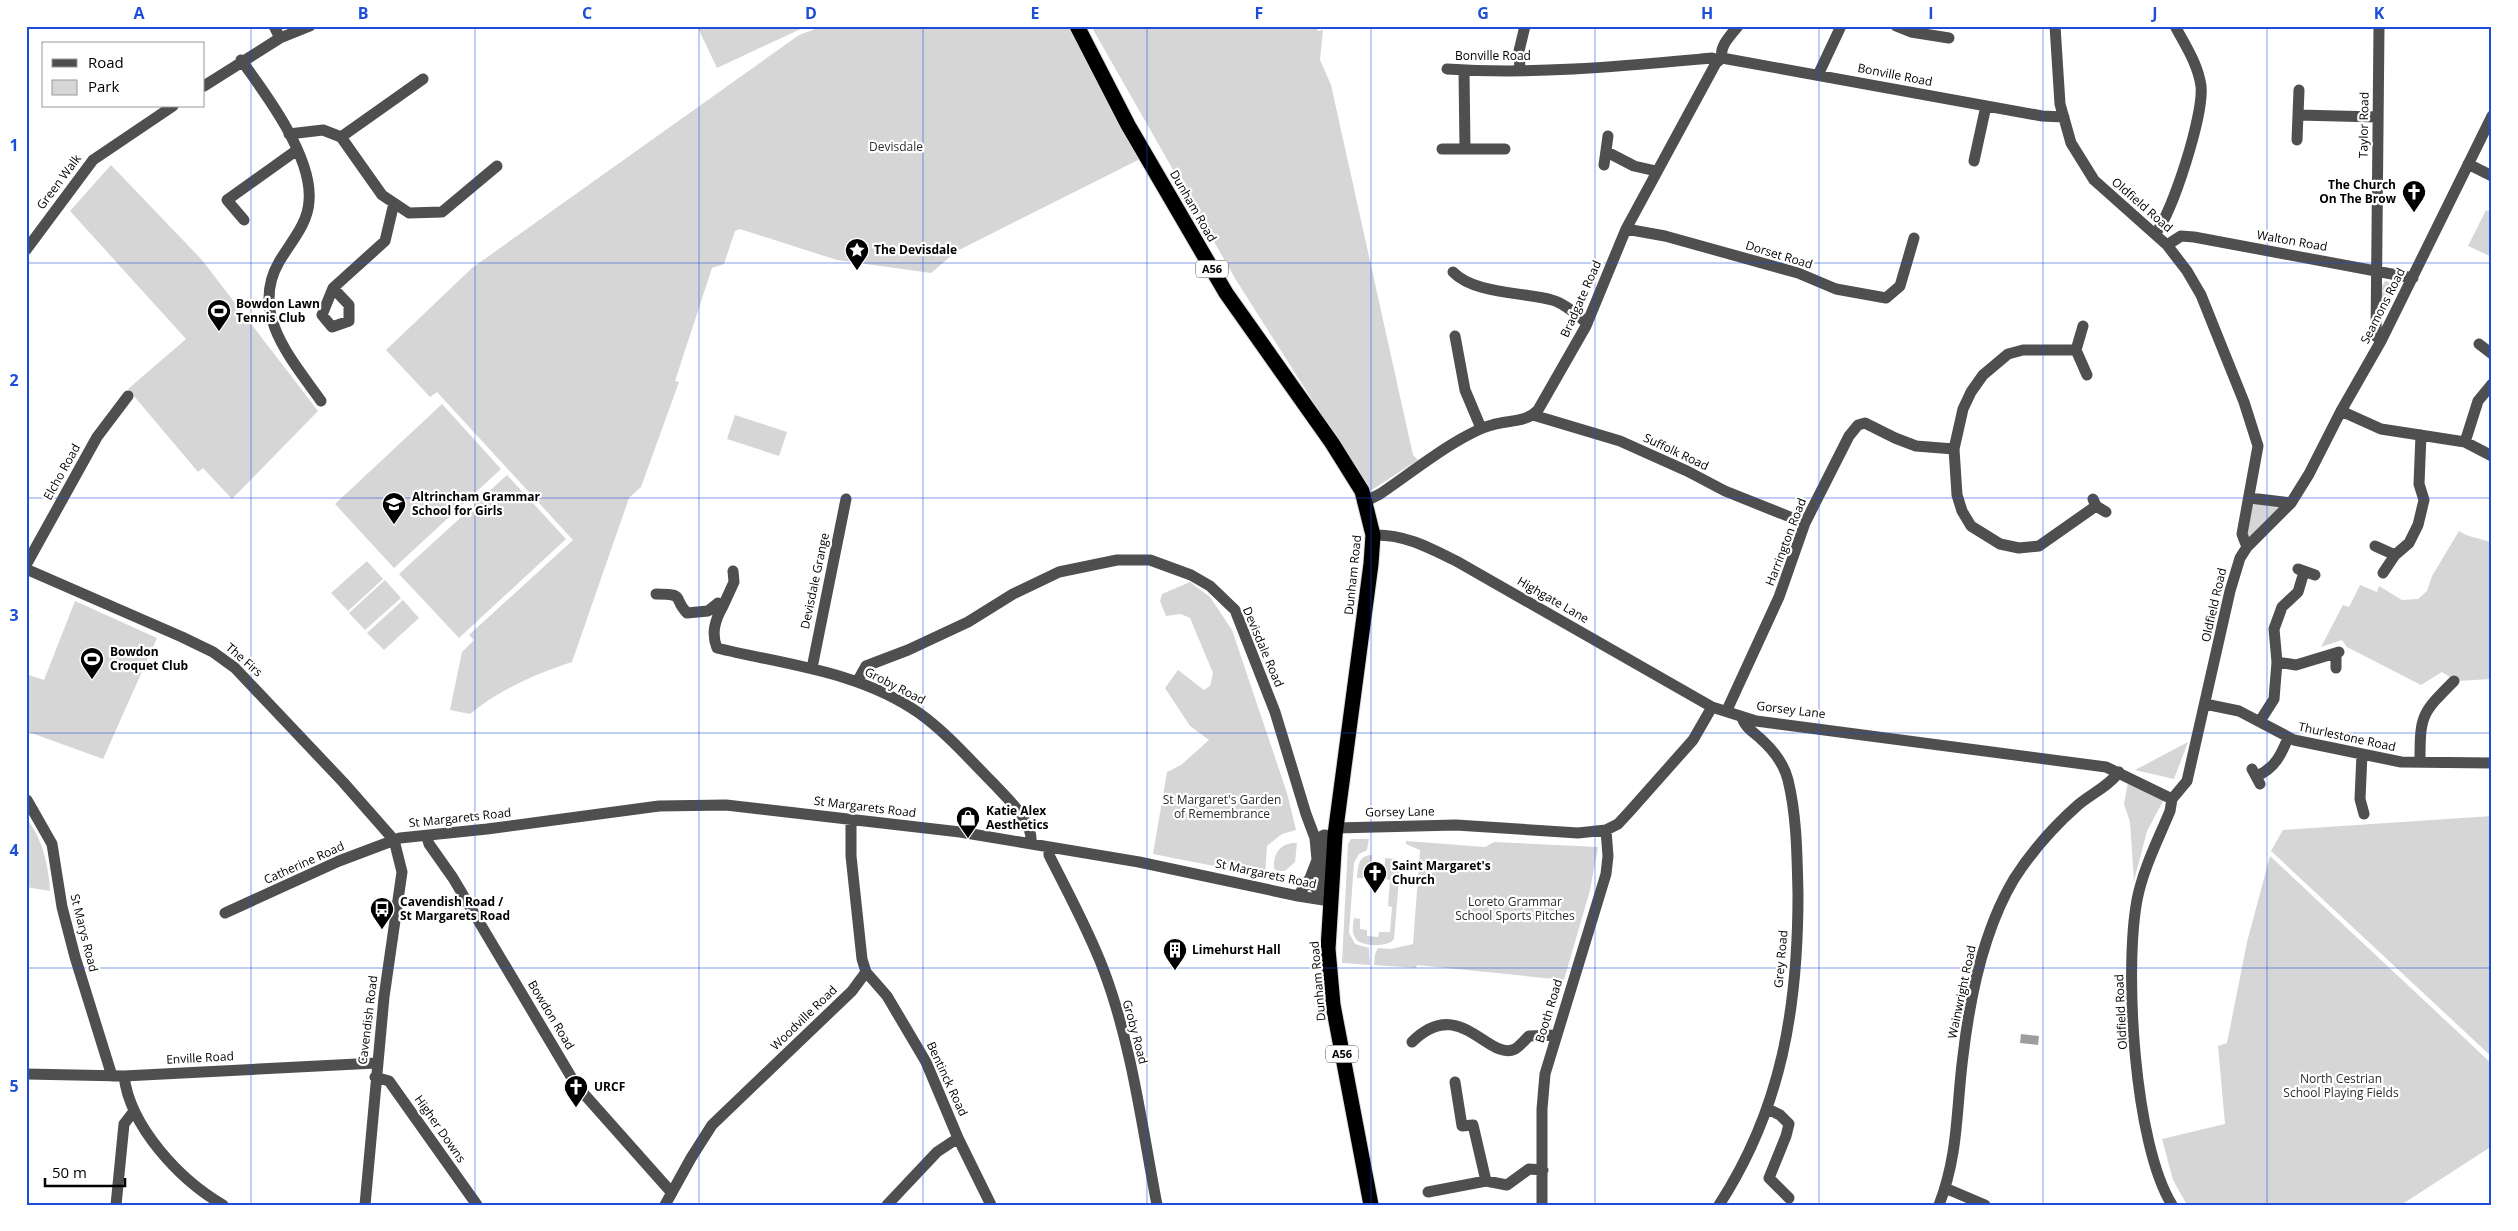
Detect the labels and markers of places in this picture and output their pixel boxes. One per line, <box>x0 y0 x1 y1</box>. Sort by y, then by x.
place label: The Church On The Brow <box>2319 176 2397 207</box>
church icon: The Church On The Brow <box>2401 179 2427 213</box>
place icon: The Devisdale <box>844 237 870 271</box>
place label: The Devisdale <box>874 241 957 258</box>
place label: Bowdon Lawn Tennis Club <box>236 295 320 326</box>
sports icon: Bowdon Lawn Tennis Club <box>206 298 232 332</box>
place label: Altrincham Grammar School for Girls <box>412 488 541 519</box>
school or university icon: Altrincham Grammar School for Girls <box>381 491 407 525</box>
place label: Bowdon Croquet Club <box>110 643 189 674</box>
sports icon: Bowdon Croquet Club <box>79 646 105 680</box>
place label: Katie Alex Aesthetics <box>986 802 1049 833</box>
shop icon: Katie Alex Aesthetics <box>955 805 981 839</box>
place label: Saint Margaret's Church <box>1392 857 1491 888</box>
church icon: Saint Margaret's Church <box>1362 860 1388 894</box>
place label: Cavendish Road / St Margarets Road <box>400 893 510 924</box>
bus stop icon: Cavendish Road / St Margarets Road <box>369 896 395 930</box>
building icon: Limehurst Hall <box>1162 937 1188 971</box>
place label: Limehurst Hall <box>1192 941 1281 958</box>
church icon: URCF <box>563 1074 589 1108</box>
place label: URCF <box>594 1078 625 1095</box>

